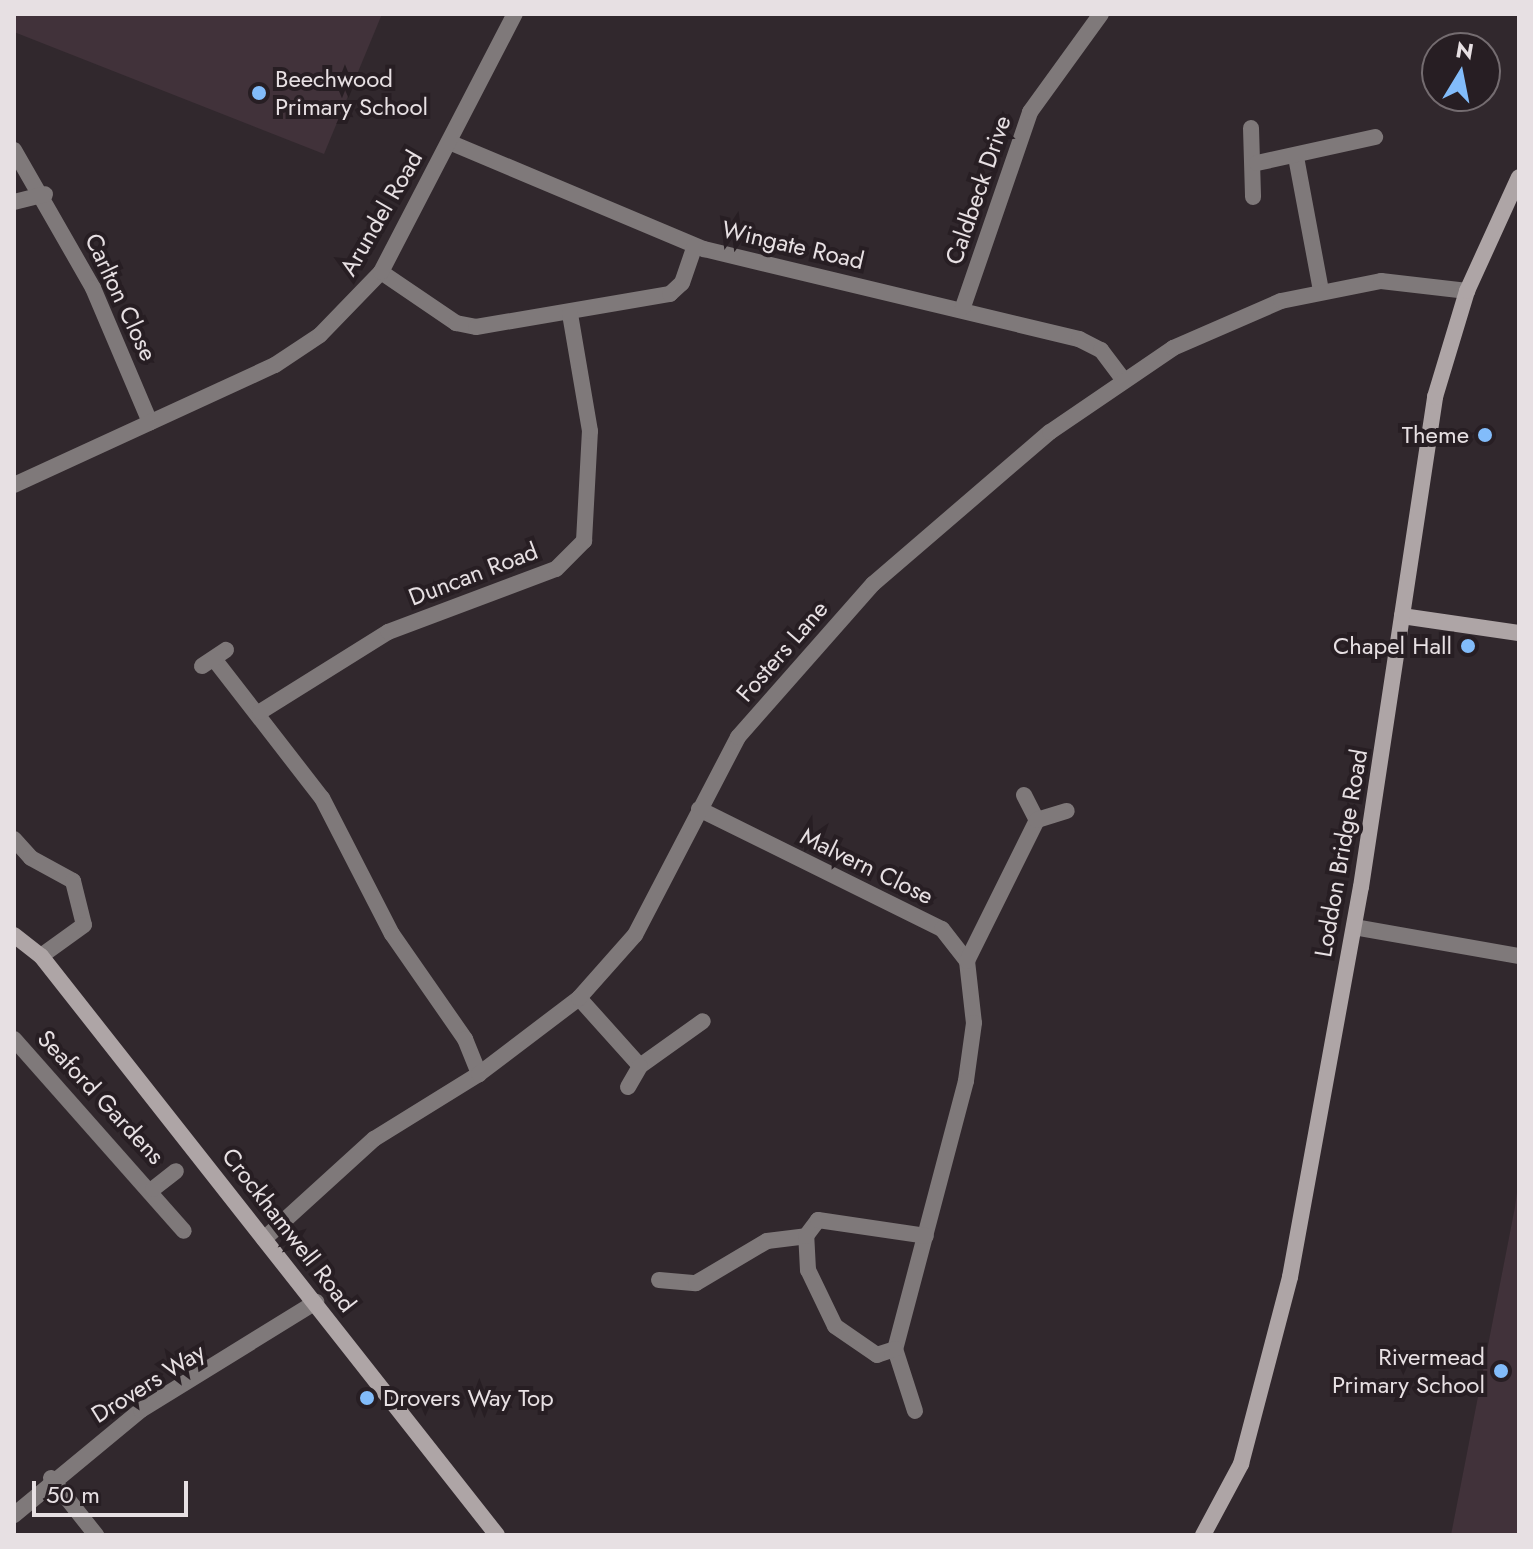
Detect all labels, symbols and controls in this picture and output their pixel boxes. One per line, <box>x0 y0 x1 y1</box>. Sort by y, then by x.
north arrow <box>1421 32 1501 112</box>
text: N <box>1453 33 1476 68</box>
place label: Beechwood Primary School <box>275 65 428 121</box>
marker: Beechwood Primary School <box>250 84 268 102</box>
street label: Caldbeck Drive <box>939 112 1017 268</box>
street label: Arundel Road <box>334 145 428 281</box>
street label: Wingate Road <box>719 215 867 275</box>
street label: Carlton Close <box>79 229 163 365</box>
place label: Theme <box>1402 421 1469 449</box>
marker: Theme <box>1476 426 1494 444</box>
street label: Duncan Road <box>404 536 542 612</box>
street label: Fosters Lane <box>730 595 834 707</box>
place label: Chapel Hall <box>1333 632 1452 660</box>
marker: Chapel Hall <box>1459 637 1477 655</box>
street label: Loddon Bridge Road <box>1309 747 1373 959</box>
street label: Malvern Close <box>796 821 938 911</box>
street label: Seaford Gardens <box>32 1024 170 1170</box>
street label: Crockhamwell Road <box>216 1142 362 1318</box>
street label: Drovers Way <box>86 1337 210 1429</box>
place label: Rivermead Primary School <box>1332 1343 1485 1399</box>
marker: Rivermead Primary School <box>1492 1362 1510 1380</box>
place label: Drovers Way Top <box>383 1384 554 1412</box>
marker: Drovers Way Top <box>358 1389 376 1407</box>
scale bar <box>36 1465 192 1515</box>
text: 50 m <box>46 1477 100 1512</box>

